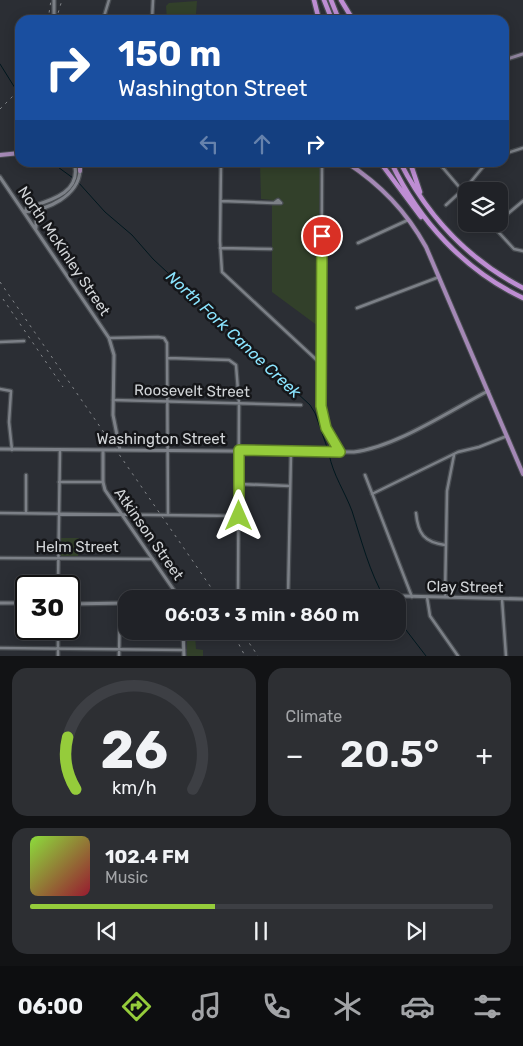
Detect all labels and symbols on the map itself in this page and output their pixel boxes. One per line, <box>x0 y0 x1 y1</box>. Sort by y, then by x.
street label: North McKinley Street <box>14 183 114 319</box>
pin <box>301 215 343 257</box>
water label: North Fork Canoe Creek <box>162 267 306 402</box>
street label: Roosevelt Street <box>134 381 250 401</box>
street label: Washington Street <box>96 430 226 448</box>
street label: Atkinson Street <box>111 484 188 584</box>
position arrow <box>212 489 264 541</box>
street label: Helm Street <box>35 538 119 556</box>
speed limit sign: 30 <box>15 575 80 640</box>
street label: Clay Street <box>427 577 504 597</box>

